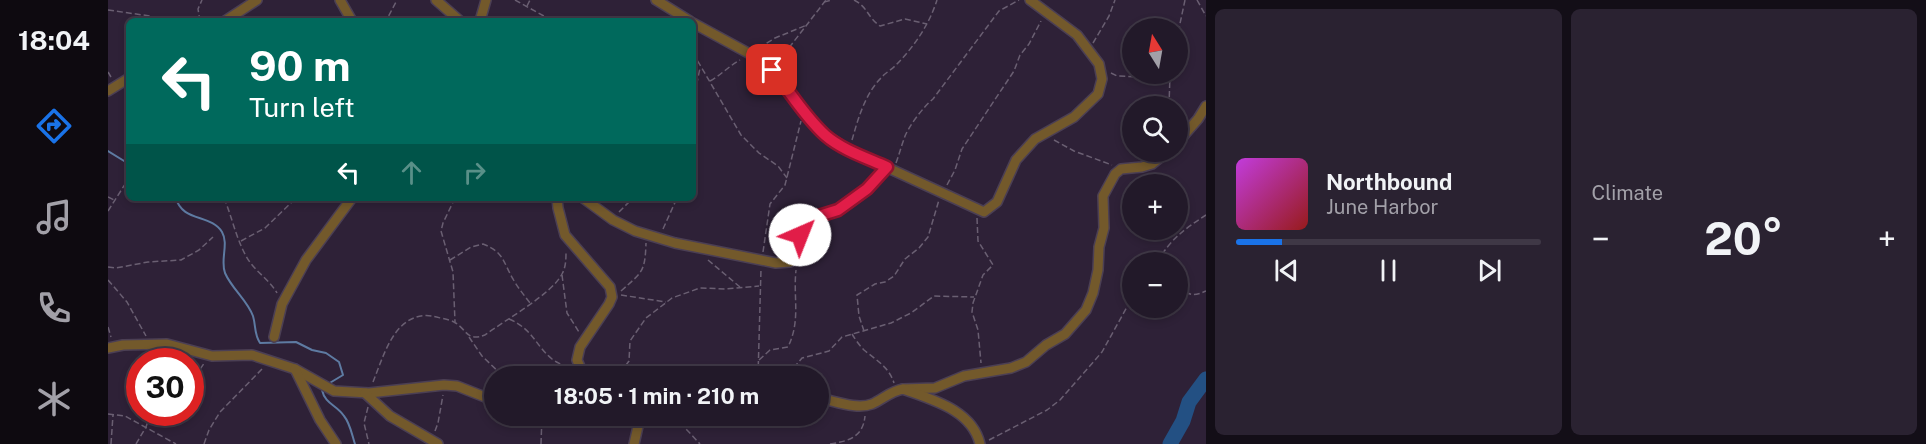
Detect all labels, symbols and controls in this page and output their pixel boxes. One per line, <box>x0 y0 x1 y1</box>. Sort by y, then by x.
north arrow <box>1122 18 1188 84</box>
map controls <box>1122 18 1188 318</box>
text: 18:04 <box>18 24 90 56</box>
text: 90 m <box>249 41 351 90</box>
icon: left <box>150 42 228 120</box>
pin <box>746 44 797 95</box>
icon: arrive <box>755 53 788 86</box>
text: Turn left <box>249 91 355 123</box>
button: search <box>1122 96 1188 162</box>
icon: directions <box>33 105 75 147</box>
icon: left <box>332 156 365 189</box>
icon: ahead <box>395 156 428 189</box>
icon: right <box>458 156 491 189</box>
text: Northbound <box>1326 169 1452 195</box>
button: + <box>1122 174 1188 240</box>
text: Climate <box>1592 181 1663 205</box>
text: June Harbor <box>1326 195 1438 219</box>
icon: music <box>33 196 75 238</box>
position arrow <box>768 203 832 267</box>
text: 20° <box>1704 212 1783 265</box>
text: − <box>1592 220 1610 258</box>
text: + <box>1878 220 1896 258</box>
button: − <box>1122 252 1188 318</box>
icon: previous <box>1270 254 1303 287</box>
icon: pause <box>1372 254 1405 287</box>
icon: next <box>1473 254 1506 287</box>
icon: phone <box>33 287 75 329</box>
speed limit sign: 30 <box>126 348 204 426</box>
icon: climate <box>33 378 75 420</box>
text: 18:05 · 1 min · 210 m <box>554 383 759 409</box>

